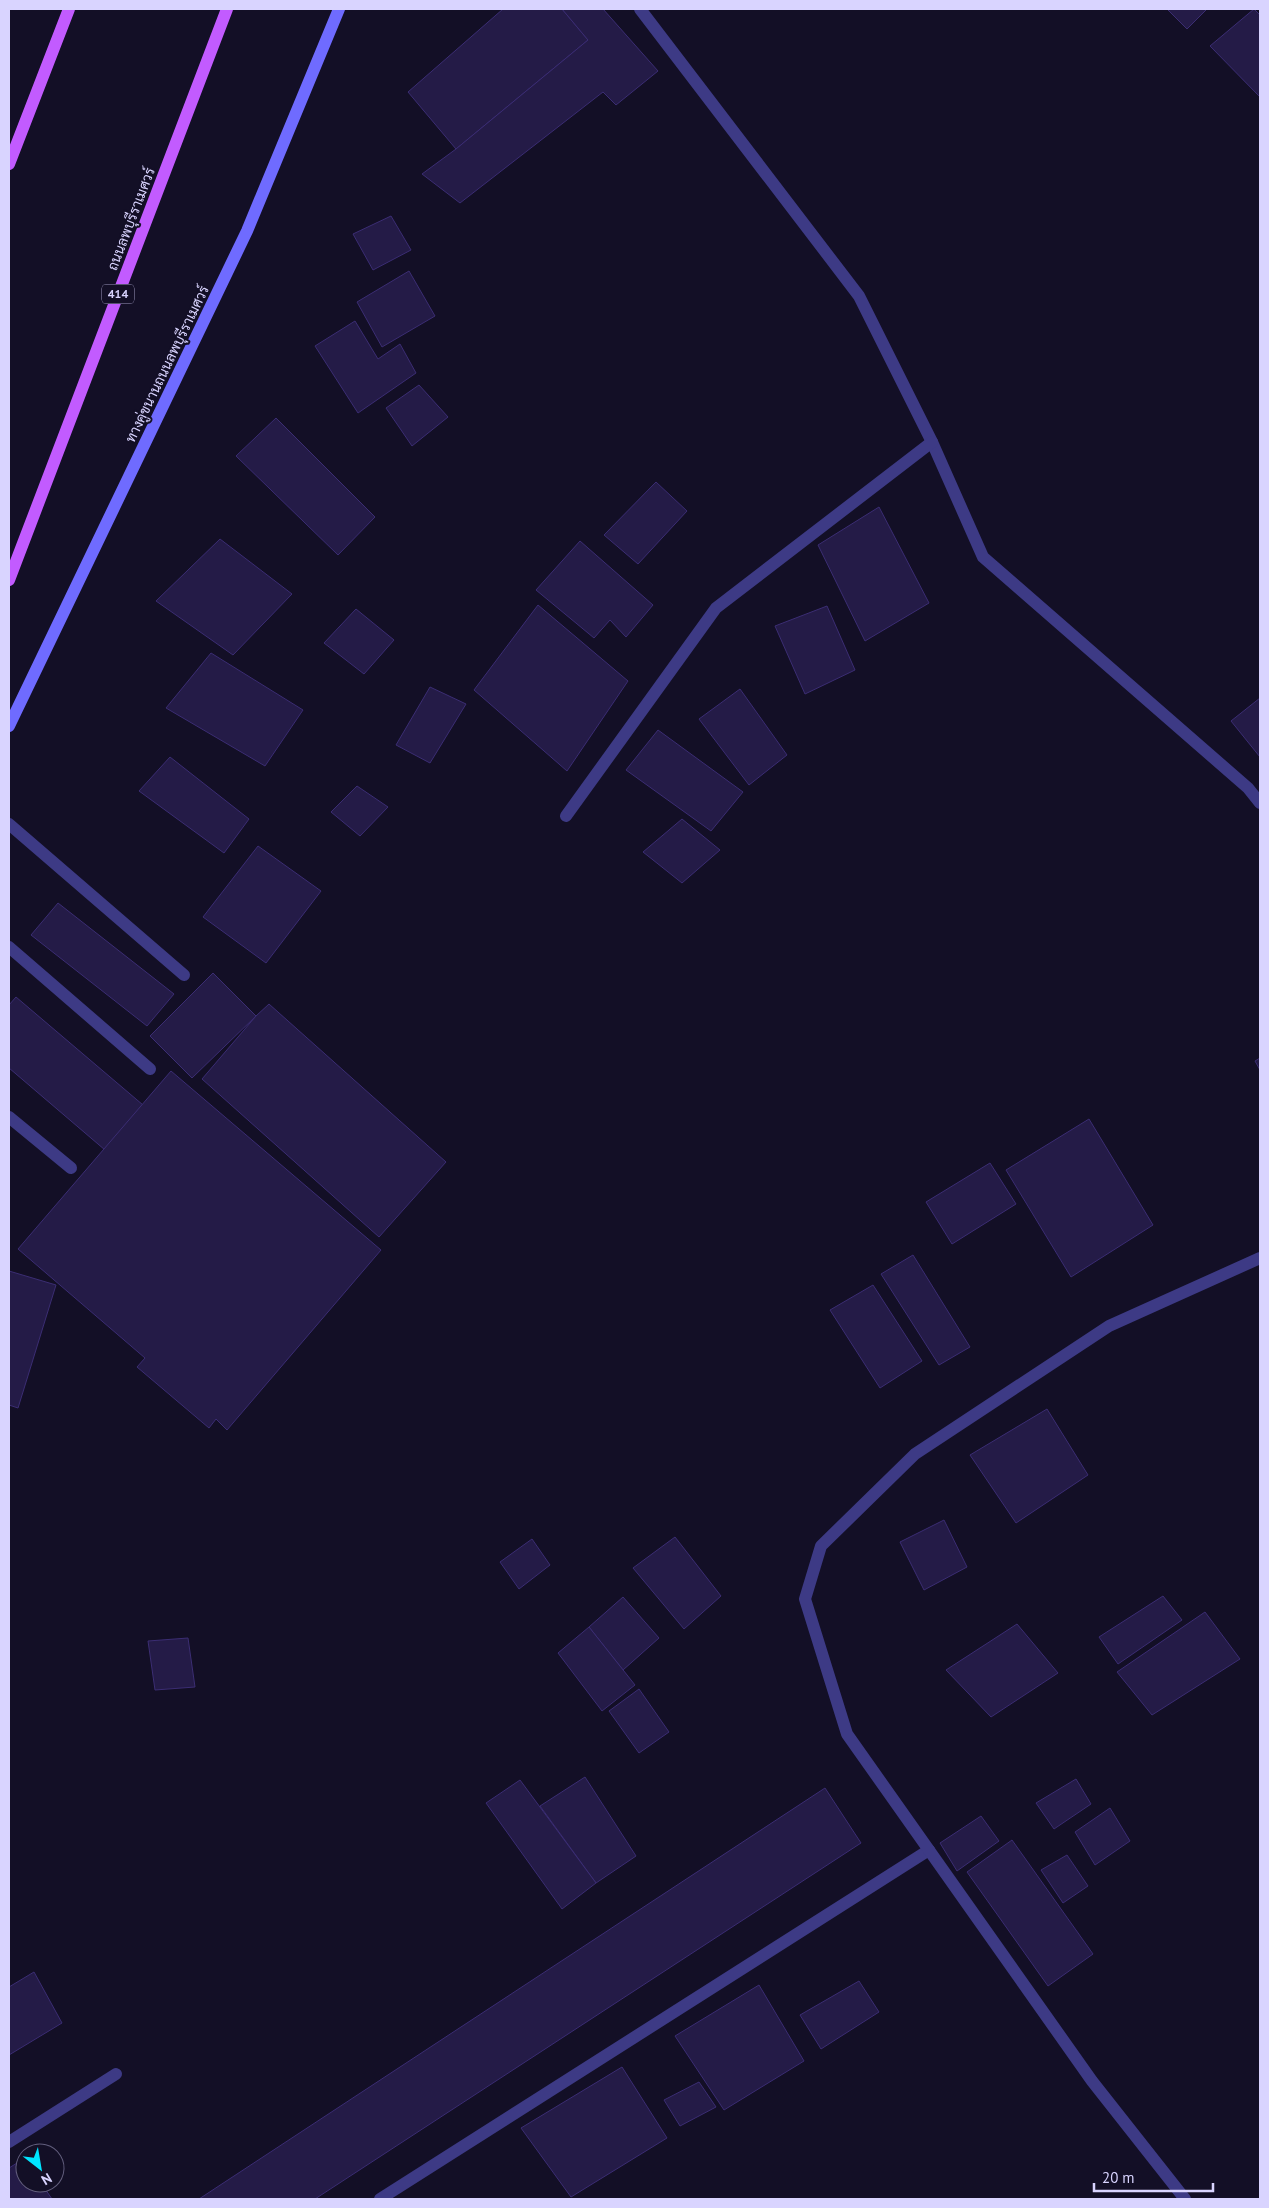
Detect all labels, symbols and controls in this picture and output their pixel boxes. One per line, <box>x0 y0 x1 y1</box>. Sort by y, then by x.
street label: ถนนลพบุรีราเมศวร์ <box>103 165 160 273</box>
street label: ทางคู่ขนานถนนลพบุรีราเมศวร์ <box>121 282 214 446</box>
road number: 414 <box>102 284 134 304</box>
north arrow <box>15 2143 65 2193</box>
scale bar <box>1094 2160 1213 2192</box>
text: 20 m <box>1102 2168 1135 2187</box>
text: N <box>38 2169 55 2189</box>

